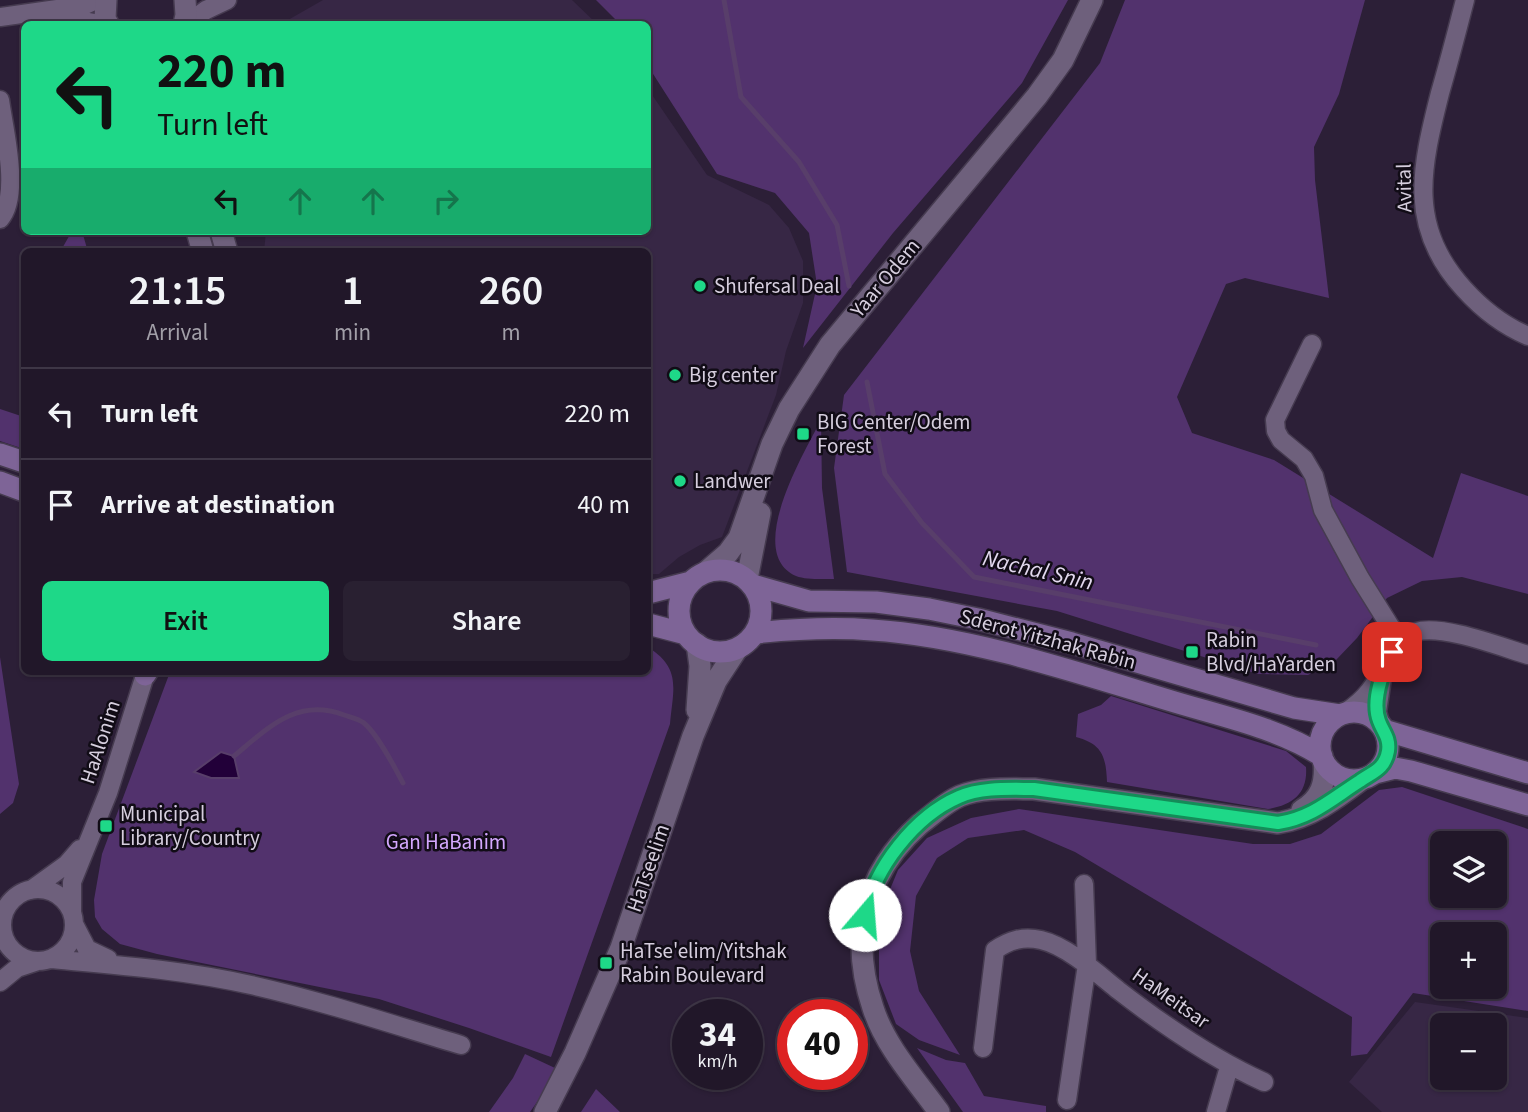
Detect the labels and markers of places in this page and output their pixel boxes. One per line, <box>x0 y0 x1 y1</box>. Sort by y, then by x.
place label: Shufersal Deal <box>714 271 840 301</box>
marker: Shufersal Deal <box>692 278 708 294</box>
place label: Big center <box>689 360 778 390</box>
marker: Big center <box>667 367 683 383</box>
place label: BIG Center/Odem Forest <box>817 407 970 461</box>
marker: BIG Center/Odem Forest <box>795 426 811 442</box>
place label: Landwer <box>694 466 771 496</box>
marker: Landwer <box>672 473 688 489</box>
pin <box>1362 622 1422 682</box>
place label: Rabin Blvd/HaYarden <box>1206 625 1336 679</box>
marker: Rabin Blvd/HaYarden <box>1184 644 1200 660</box>
place label: Municipal Library/Country <box>120 799 260 853</box>
marker: Municipal Library/Country <box>98 818 114 834</box>
place label: HaTse'elim/Yitshak Rabin Boulevard <box>620 936 787 990</box>
marker: HaTse'elim/Yitshak Rabin Boulevard <box>598 955 614 971</box>

